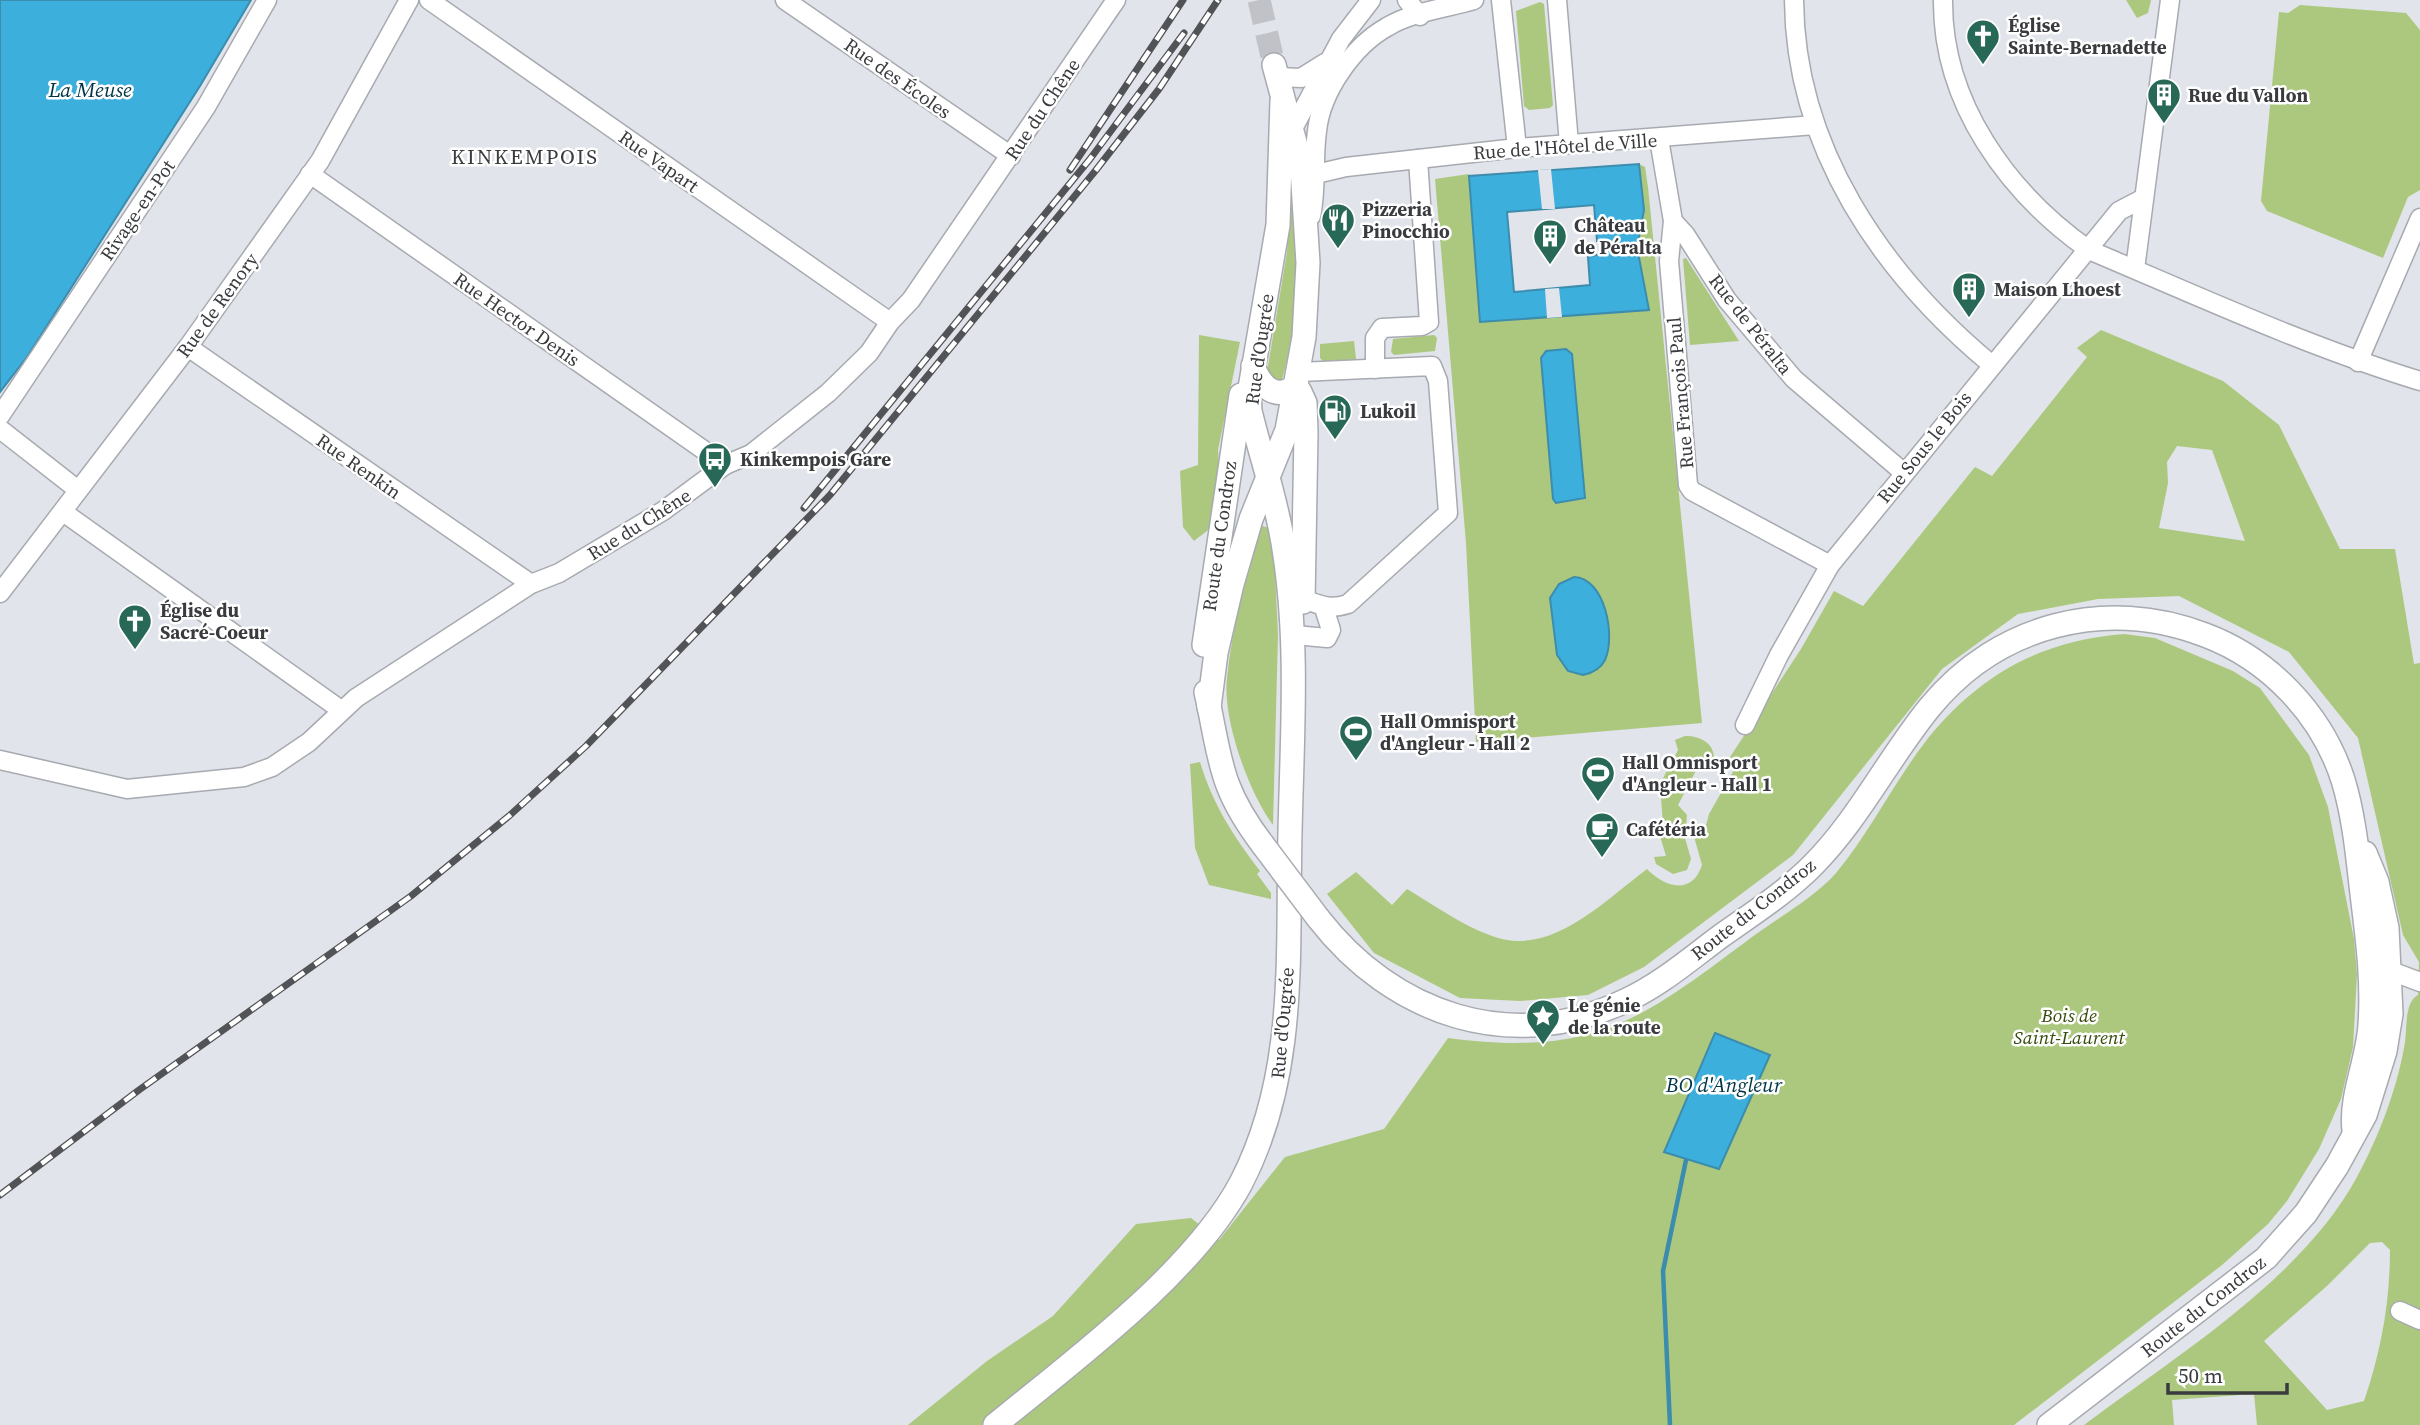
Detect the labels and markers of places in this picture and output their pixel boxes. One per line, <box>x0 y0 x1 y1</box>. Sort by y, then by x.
place label: Église Sainte-Bernadette <box>2008 12 2167 60</box>
church icon: Église Sainte-Bernadette <box>1964 17 2002 66</box>
building icon: Rue du Vallon <box>2145 76 2183 125</box>
place label: Rue du Vallon <box>2188 82 2308 108</box>
place label: Pizzeria Pinocchio <box>1362 196 1450 244</box>
restaurant icon: Pizzeria Pinocchio <box>1319 201 1357 250</box>
place label: Château de Péralta <box>1574 212 1663 260</box>
building icon: Château de Péralta <box>1531 217 1569 266</box>
building icon: Maison Lhoest <box>1950 270 1988 319</box>
place label: Maison Lhoest <box>1994 276 2121 302</box>
fuel station icon: Lukoil <box>1316 392 1354 441</box>
place label: Lukoil <box>1360 398 1416 424</box>
bus stop icon: Kinkempois Gare <box>696 440 734 489</box>
place label: Kinkempois Gare <box>740 446 891 472</box>
place label: Église du Sacré-Coeur <box>160 597 268 645</box>
church icon: Église du Sacré-Coeur <box>116 602 154 651</box>
place label: Hall Omnisport d'Angleur - Hall 2 <box>1380 708 1530 756</box>
sports icon: Hall Omnisport d'Angleur - Hall 2 <box>1337 713 1375 762</box>
place label: Hall Omnisport d'Angleur - Hall 1 <box>1622 749 1772 797</box>
sports icon: Hall Omnisport d'Angleur - Hall 1 <box>1579 754 1617 803</box>
cafe icon: Cafétéria <box>1583 810 1621 859</box>
place label: Cafétéria <box>1626 816 1707 842</box>
place label: Le génie de la route <box>1568 992 1661 1040</box>
place icon: Le génie de la route <box>1524 997 1562 1046</box>

